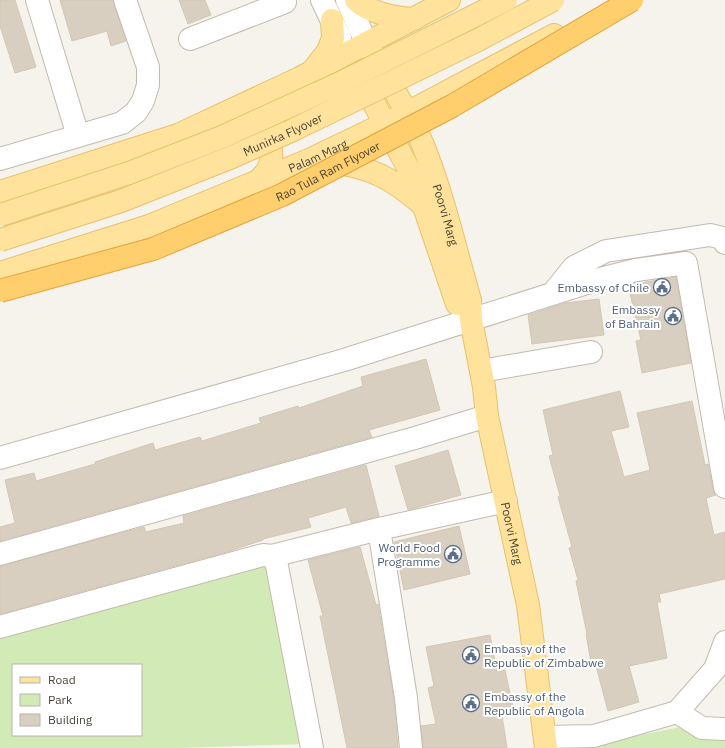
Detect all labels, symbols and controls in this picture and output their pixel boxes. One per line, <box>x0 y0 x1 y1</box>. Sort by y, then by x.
street label: Munirka Flyover <box>241 109 325 159</box>
street label: Palam Marg <box>286 135 350 175</box>
street label: Rao Tula Ram Flyover <box>273 137 383 204</box>
street label: Poorvi Marg <box>430 182 462 248</box>
public building icon: Embassy of Chile <box>652 277 672 297</box>
place label: Embassy of Chile <box>557 280 649 295</box>
place label: Embassy of Bahrain <box>605 302 660 331</box>
public building icon: Embassy of Bahrain <box>663 306 683 326</box>
street label: Poorvi Marg <box>498 501 527 566</box>
place label: World Food Programme <box>377 540 440 569</box>
public building icon: World Food Programme <box>443 544 463 564</box>
place label: Embassy of the Republic of Zimbabwe <box>484 641 604 670</box>
public building icon: Embassy of the Republic of Zimbabwe <box>461 645 481 665</box>
legend <box>12 664 142 736</box>
text: Road <box>48 672 76 687</box>
place label: Embassy of the Republic of Angola <box>484 689 585 718</box>
text: Park <box>48 692 73 707</box>
public building icon: Embassy of the Republic of Angola <box>461 693 481 713</box>
text: Building <box>48 712 93 727</box>

